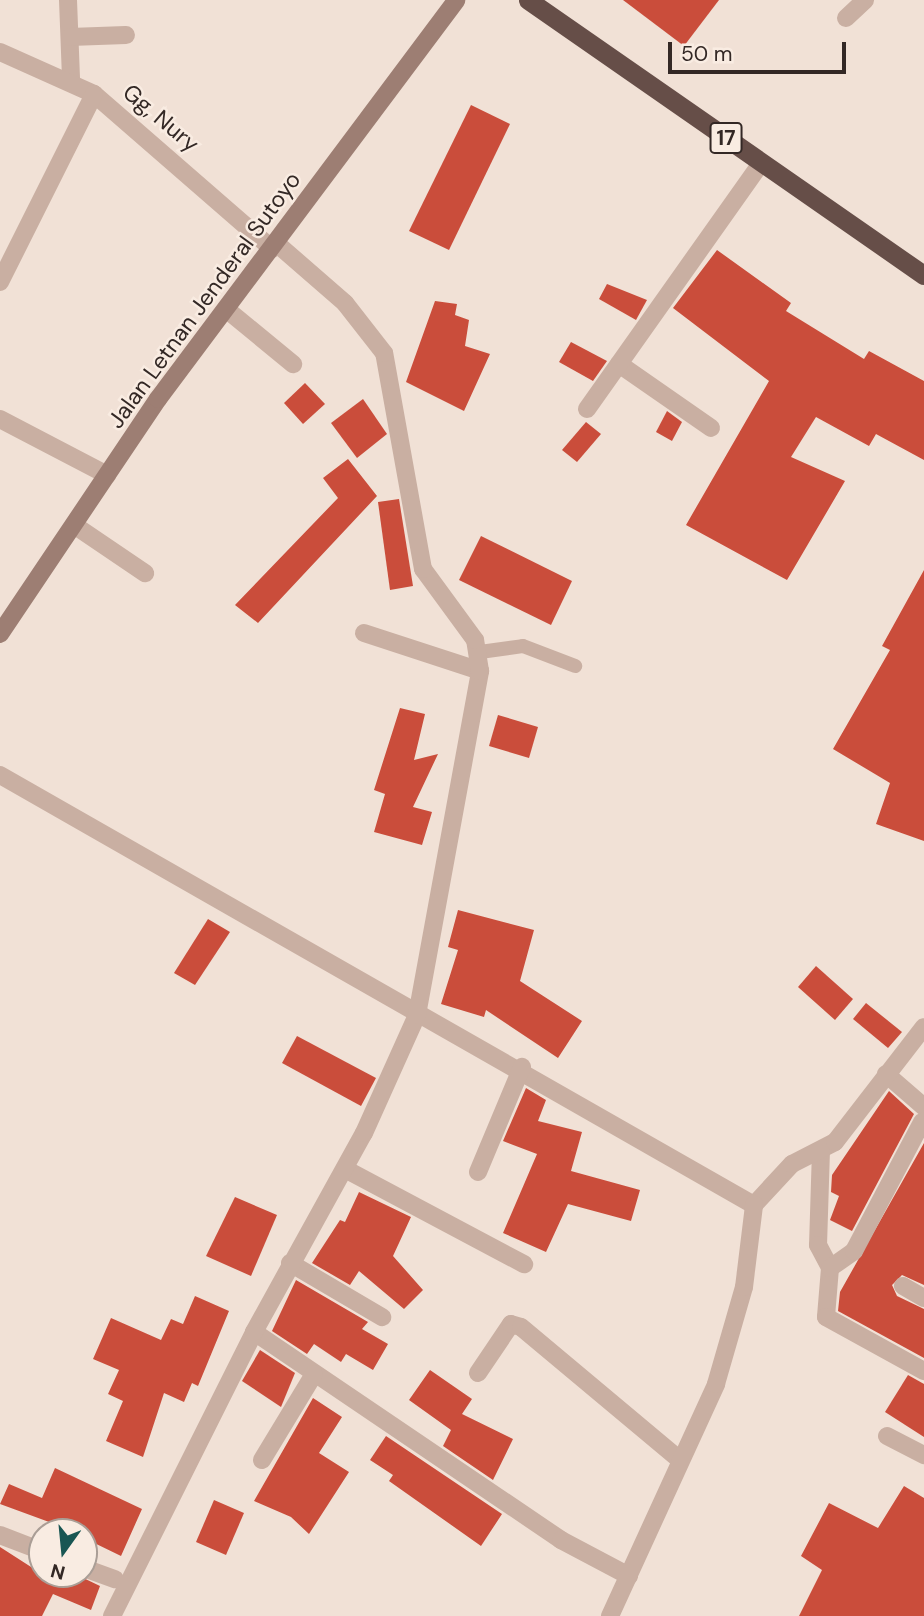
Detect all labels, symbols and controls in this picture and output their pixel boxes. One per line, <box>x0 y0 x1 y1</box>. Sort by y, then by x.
scale bar <box>672 28 850 72</box>
text: 50 m <box>681 40 732 68</box>
street label: Gg, Nury <box>117 78 205 158</box>
road number: 17 <box>708 120 744 156</box>
street label: Jalan Letnan Jenderal Sutoyo <box>102 166 306 434</box>
north arrow <box>28 1518 98 1588</box>
text: N <box>48 1558 68 1586</box>

